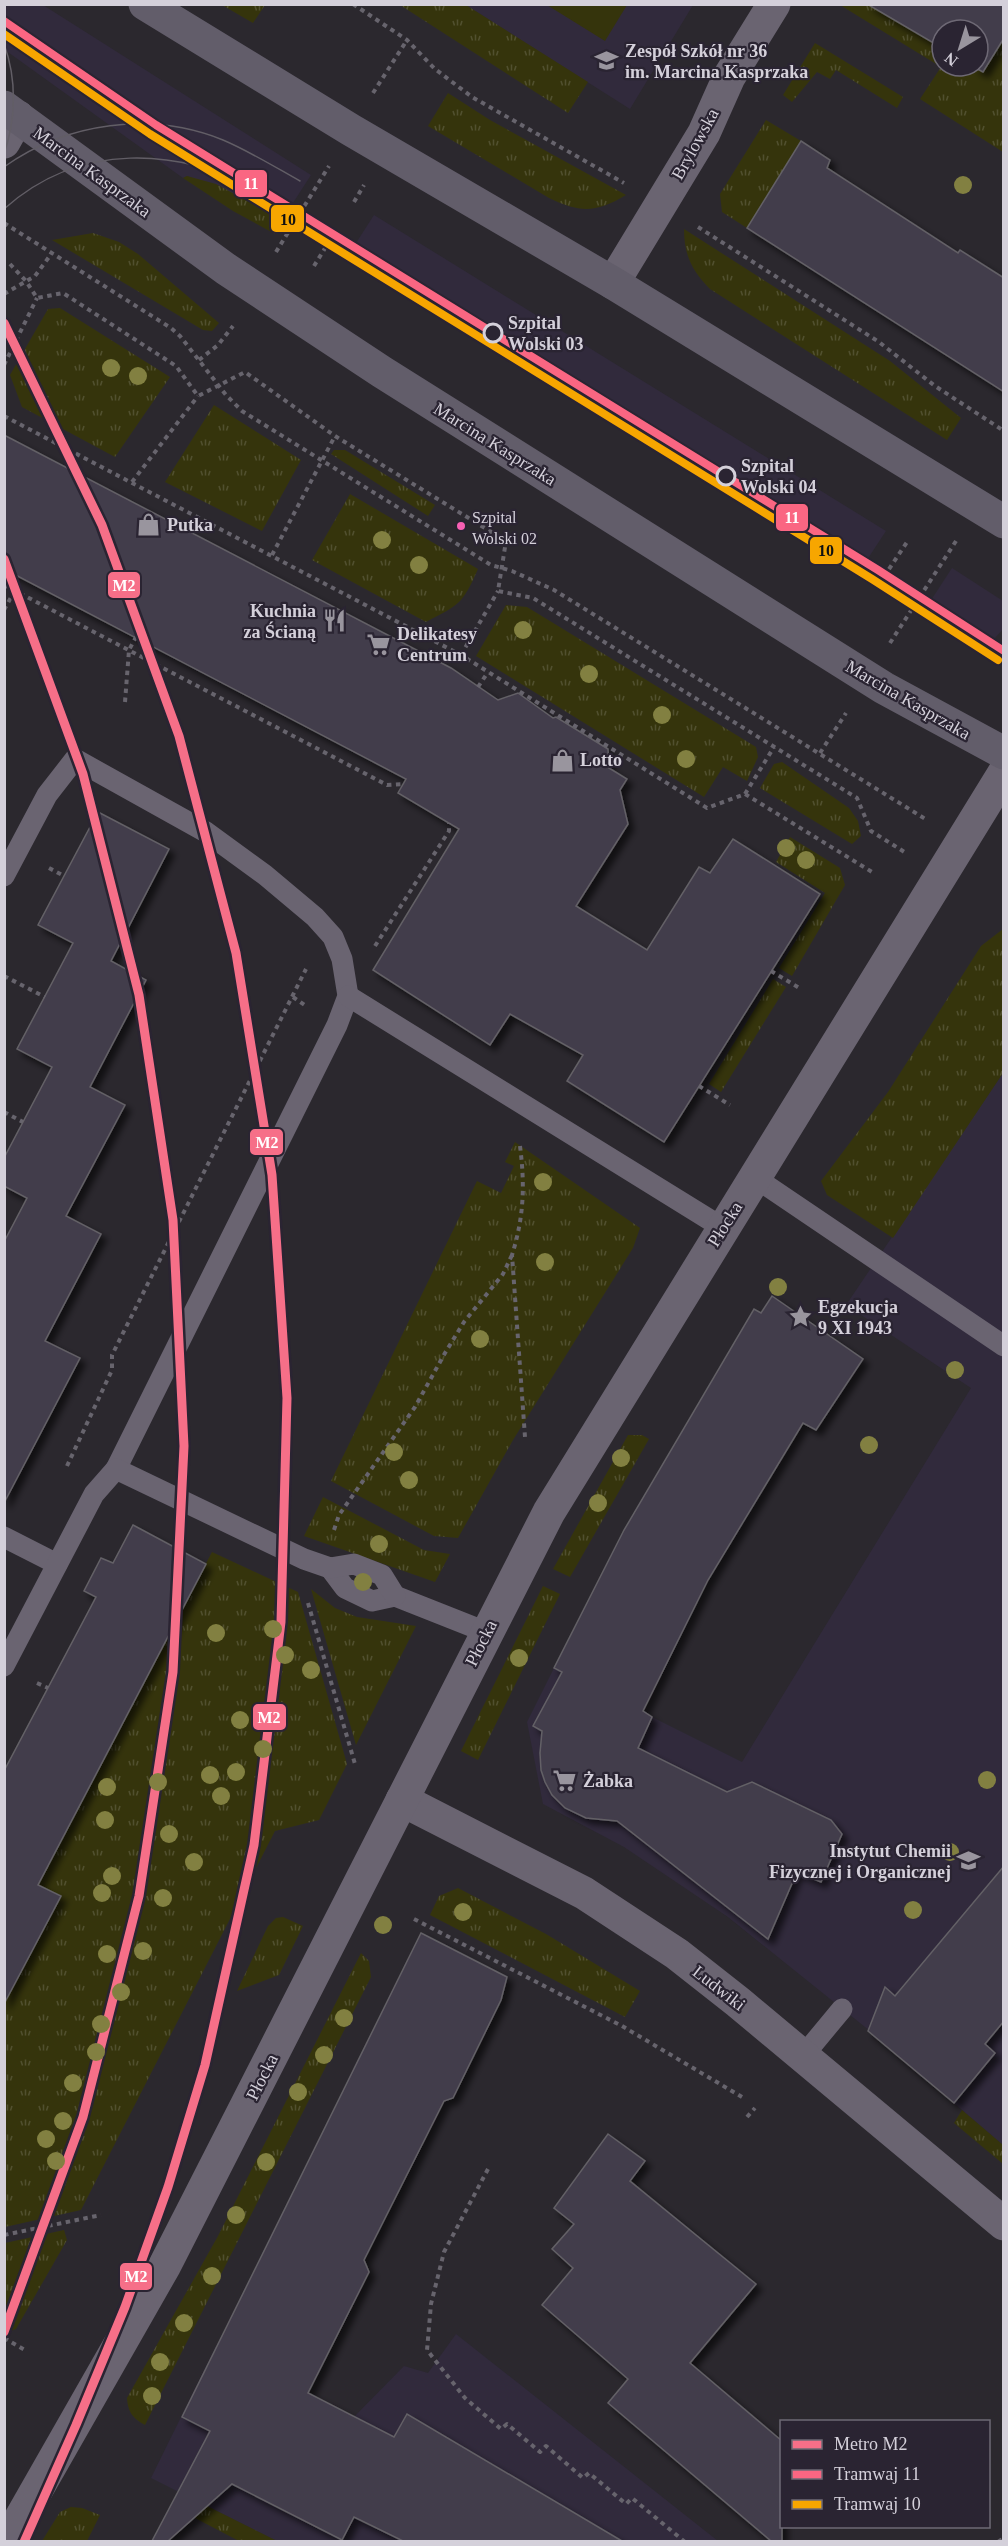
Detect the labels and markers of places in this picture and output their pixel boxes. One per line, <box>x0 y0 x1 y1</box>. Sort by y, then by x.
place label: Zespół Szkół nr 36 im. Marcina Kasprzaka <box>625 41 808 82</box>
school or university icon: Zespół Szkół nr 36 im. Marcina Kasprzaka <box>594 48 620 74</box>
place label: Szpital Wolski 03 <box>508 313 584 354</box>
marker: Szpital Wolski 03 <box>483 323 503 343</box>
place label: Szpital Wolski 04 <box>741 456 817 497</box>
marker: Szpital Wolski 04 <box>716 466 736 486</box>
place label: Szpital Wolski 02 <box>472 509 537 547</box>
shop icon: Putka <box>136 512 162 538</box>
place label: Putka <box>167 515 213 535</box>
marker: Szpital Wolski 02 <box>455 520 467 532</box>
place label: Kuchnia za Ścianą <box>243 601 316 642</box>
restaurant icon: Kuchnia za Ścianą <box>321 608 347 634</box>
place label: Delikatesy Centrum <box>397 624 477 665</box>
supermarket icon: Delikatesy Centrum <box>366 631 392 657</box>
shop icon: Lotto <box>549 747 575 773</box>
place label: Lotto <box>580 750 622 770</box>
place label: Egzekucja 9 XI 1943 <box>818 1297 898 1338</box>
place icon: Egzekucja 9 XI 1943 <box>787 1304 813 1330</box>
supermarket icon: Żabka <box>552 1768 578 1794</box>
place label: Żabka <box>583 1771 633 1791</box>
place label: Instytut Chemii Fizycznej i Organicznej <box>769 1841 951 1882</box>
school or university icon: Instytut Chemii Fizycznej i Organicznej <box>956 1848 982 1874</box>

